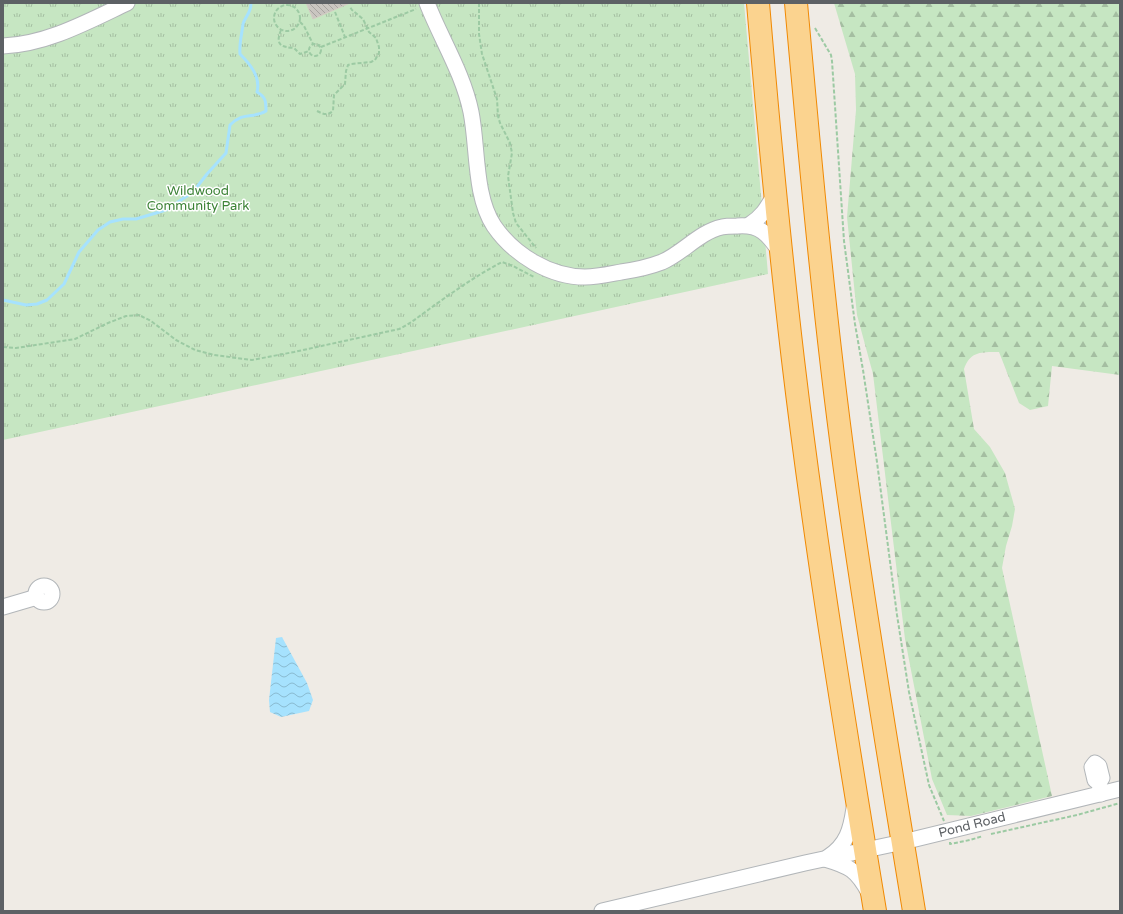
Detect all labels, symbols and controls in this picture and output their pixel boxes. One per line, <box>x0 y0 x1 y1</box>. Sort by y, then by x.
park label: Wildwood Community Park <box>147 183 249 214</box>
street label: Pond Road <box>937 809 1007 841</box>

